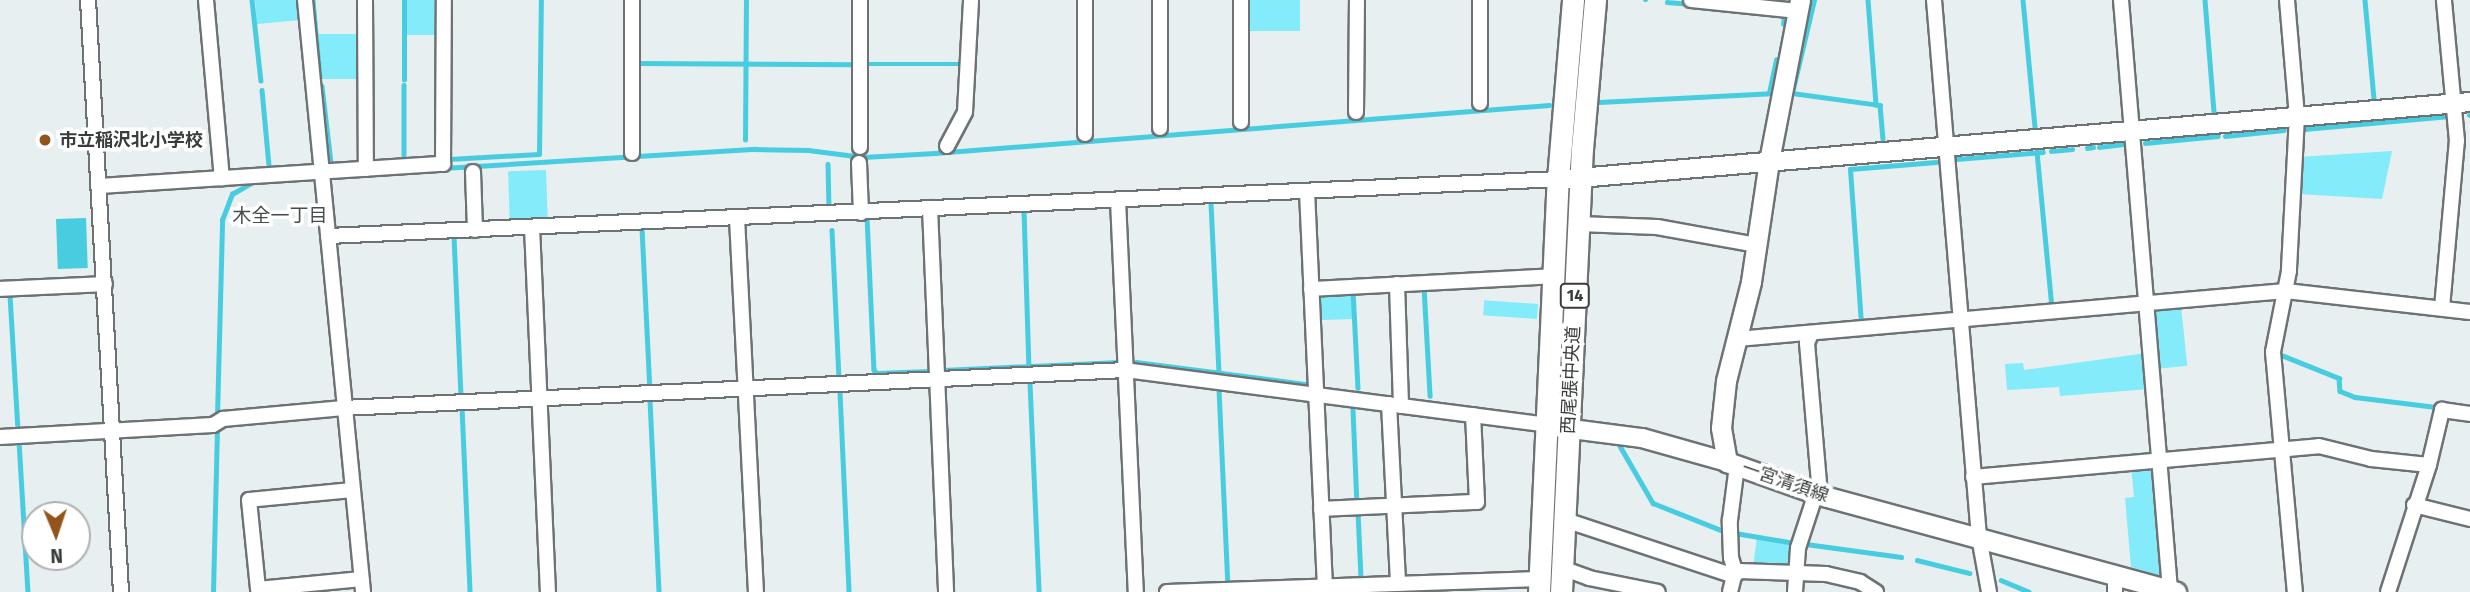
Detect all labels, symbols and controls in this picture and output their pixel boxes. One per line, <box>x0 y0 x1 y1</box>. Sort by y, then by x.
place label: 市立稲沢北小学校 <box>59 129 203 151</box>
marker: 市立稲沢北小学校 <box>37 132 53 148</box>
district label: 木全一丁目 <box>233 205 327 227</box>
road number: 14 <box>1559 284 1591 308</box>
street label: 西尾張中央道 <box>1557 326 1585 434</box>
street label: 一宮清須線 <box>1739 457 1831 507</box>
north arrow <box>21 501 91 571</box>
text: N <box>50 544 63 567</box>

